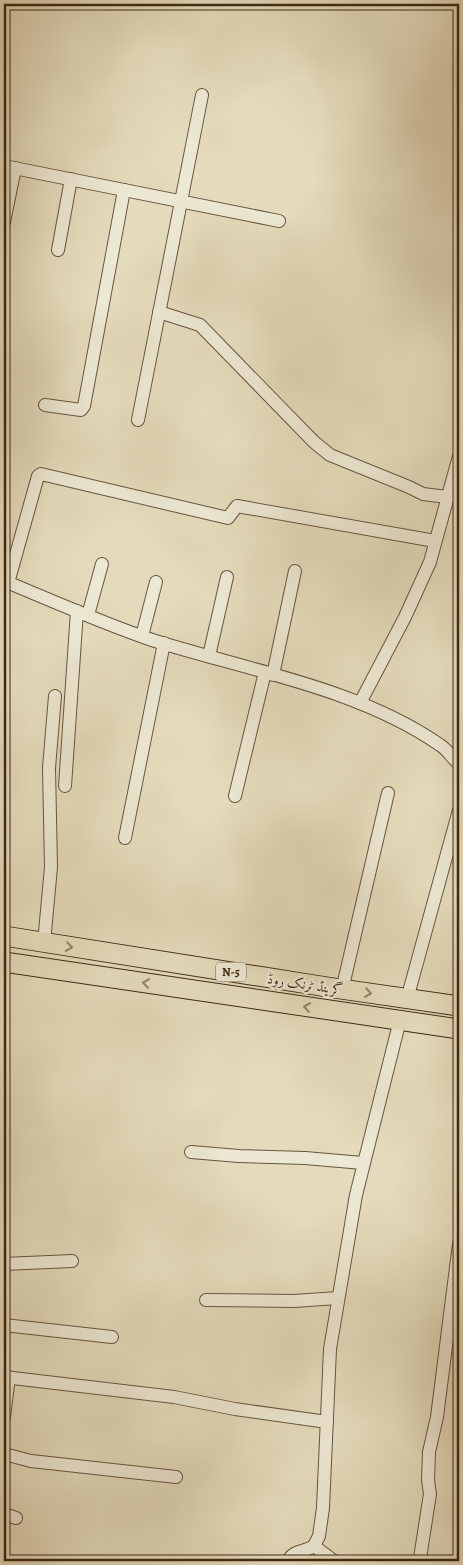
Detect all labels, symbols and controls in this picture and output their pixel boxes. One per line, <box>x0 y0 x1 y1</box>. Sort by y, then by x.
one-way arrow <box>65 941 74 951</box>
road number: N-5 <box>216 962 246 982</box>
street label: گرینڈ ٹرنک روڈ <box>266 969 344 1000</box>
one-way arrow <box>142 978 150 989</box>
one-way arrow <box>364 987 372 998</box>
one-way arrow <box>303 1002 311 1012</box>

